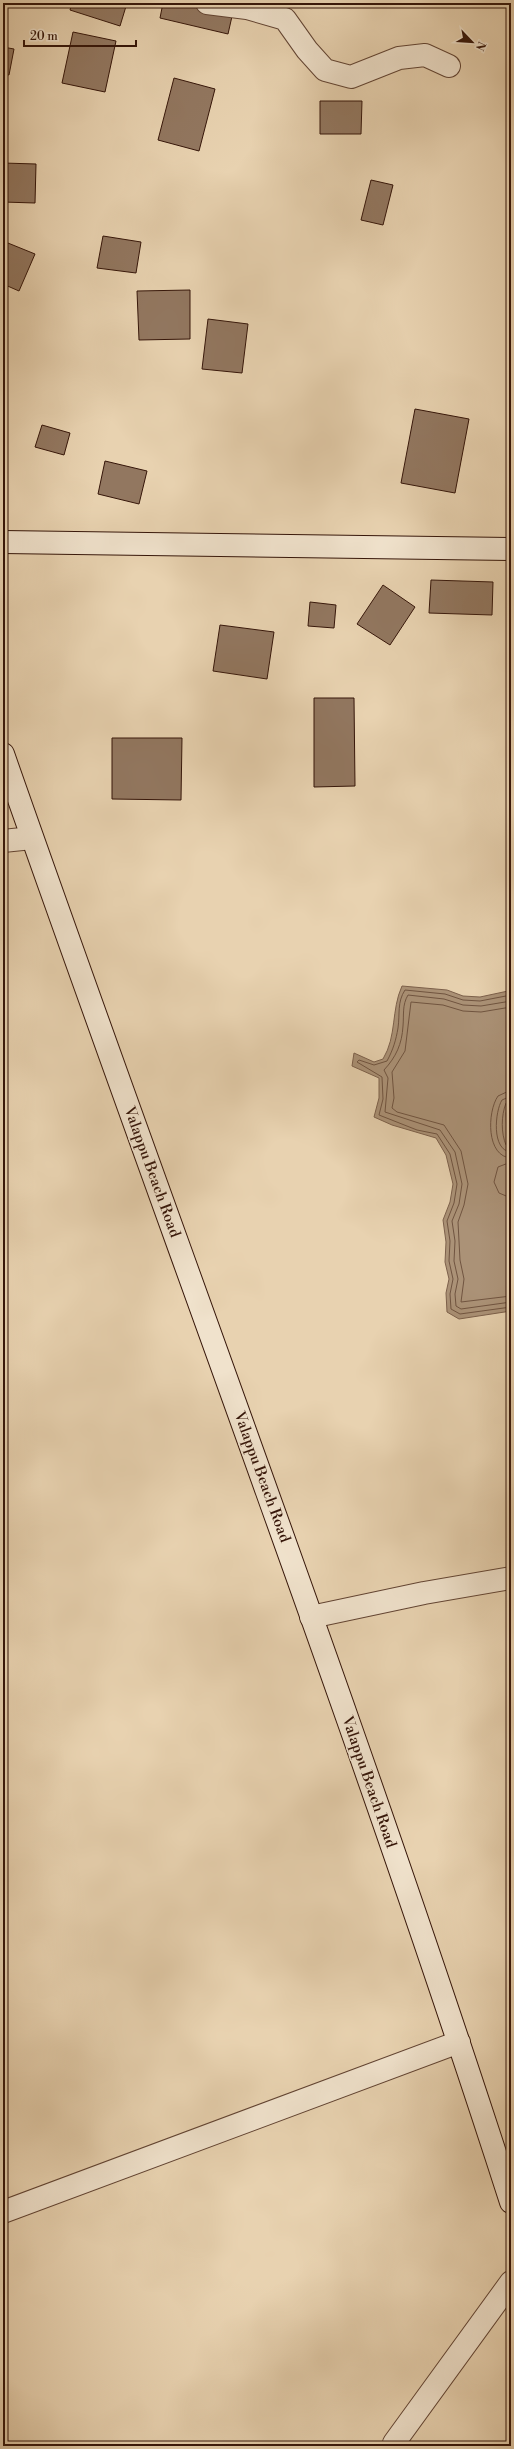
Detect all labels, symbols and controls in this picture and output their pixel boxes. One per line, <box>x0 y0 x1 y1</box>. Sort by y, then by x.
scale bar <box>24 22 136 48</box>
north arrow <box>452 22 492 62</box>
text: 20 m <box>30 29 58 44</box>
text: N <box>472 39 488 53</box>
street label: Valappu Beach Road <box>119 1103 185 1241</box>
street label: Valappu Beach Road <box>229 1408 295 1546</box>
street label: Valappu Beach Road <box>337 1713 401 1851</box>

